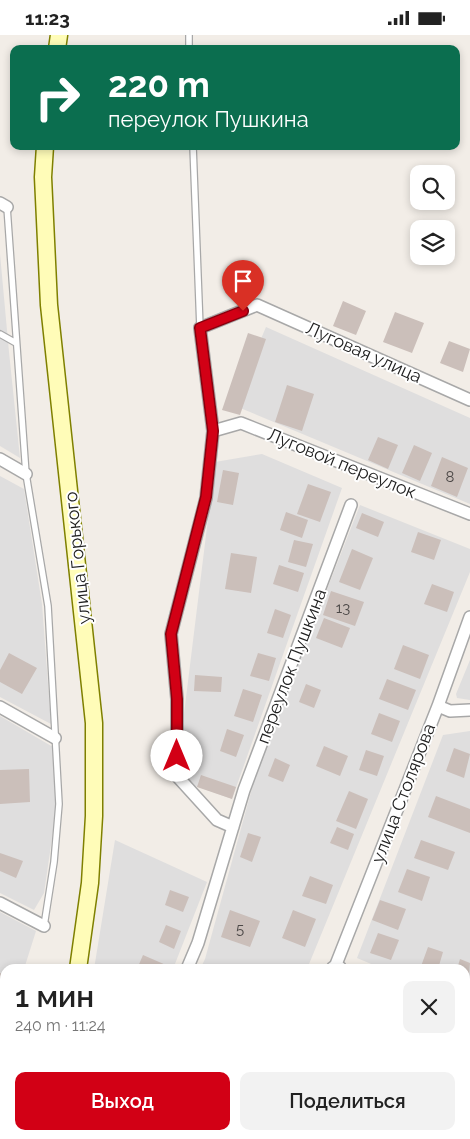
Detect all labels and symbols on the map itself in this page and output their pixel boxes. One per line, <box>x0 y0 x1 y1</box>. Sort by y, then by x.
pin <box>222 260 264 311</box>
street label: Луговая улица <box>303 317 425 387</box>
street label: Луговой переулок <box>264 424 420 502</box>
house number: 8 <box>446 468 455 486</box>
street label: улица Горького <box>60 490 94 625</box>
street label: переулок Пушкина <box>252 586 330 746</box>
house number: 13 <box>336 599 350 617</box>
street label: улица Столярова <box>367 720 439 866</box>
position arrow <box>150 729 202 781</box>
house number: 5 <box>236 920 244 938</box>

